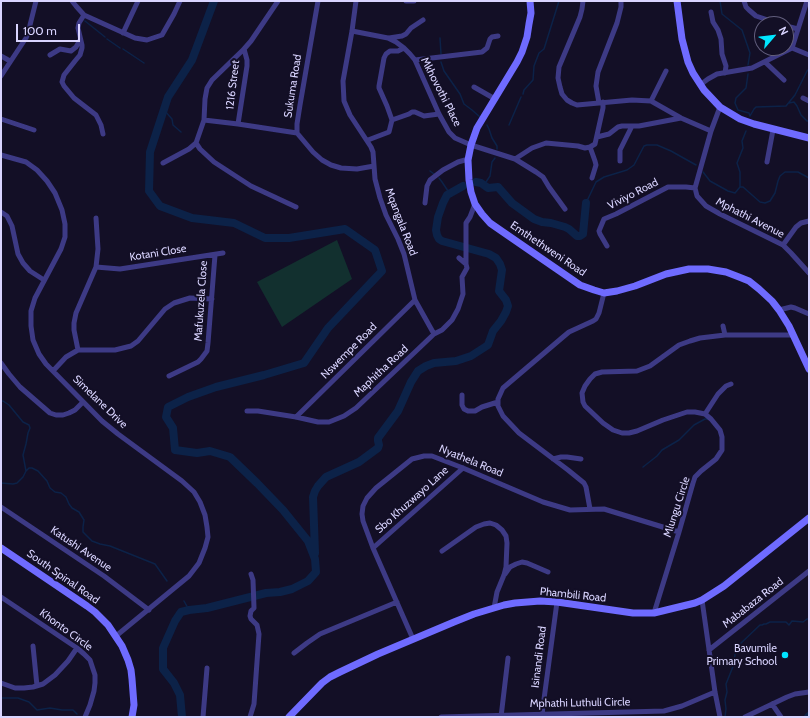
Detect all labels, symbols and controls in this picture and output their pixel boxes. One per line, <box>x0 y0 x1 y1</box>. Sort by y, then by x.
scale bar <box>18 16 82 42</box>
north arrow <box>754 16 794 56</box>
text: 100 m <box>23 23 57 38</box>
text: N <box>776 24 792 38</box>
street label: Sukuma Road <box>281 53 305 119</box>
street label: Mkhovothi Place <box>418 55 464 129</box>
street label: 1216 Street <box>223 59 243 111</box>
street label: Viviyo Road <box>605 176 661 212</box>
street label: Mqangala Road <box>382 186 420 258</box>
street label: Mphathi Avenue <box>713 195 787 241</box>
street label: Emthethweni Road <box>507 219 589 279</box>
street label: Kotani Close <box>129 242 187 264</box>
street label: Mafukuzela Close <box>192 260 210 342</box>
street label: Nswempe Road <box>318 320 380 382</box>
street label: Maphitha Road <box>351 342 411 400</box>
street label: Simelane Drive <box>70 373 130 431</box>
street label: Nyathela Road <box>437 442 505 480</box>
street label: Sbo Khuzwayo Lane <box>373 464 451 536</box>
street label: Mlungu Circle <box>661 475 693 539</box>
street label: Katushi Avenue <box>48 524 114 574</box>
street label: South Spinal Road <box>24 547 102 607</box>
street label: Mababaza Road <box>720 575 786 631</box>
street label: Phambili Road <box>539 585 607 605</box>
street label: Khonto Circle <box>37 606 95 654</box>
street label: Isinandi Road <box>529 625 549 689</box>
place label: Bavumile Primary School <box>706 642 777 668</box>
marker: Bavumile Primary School <box>780 650 790 660</box>
street label: Mphathi Luthuli Circle <box>530 696 630 710</box>

